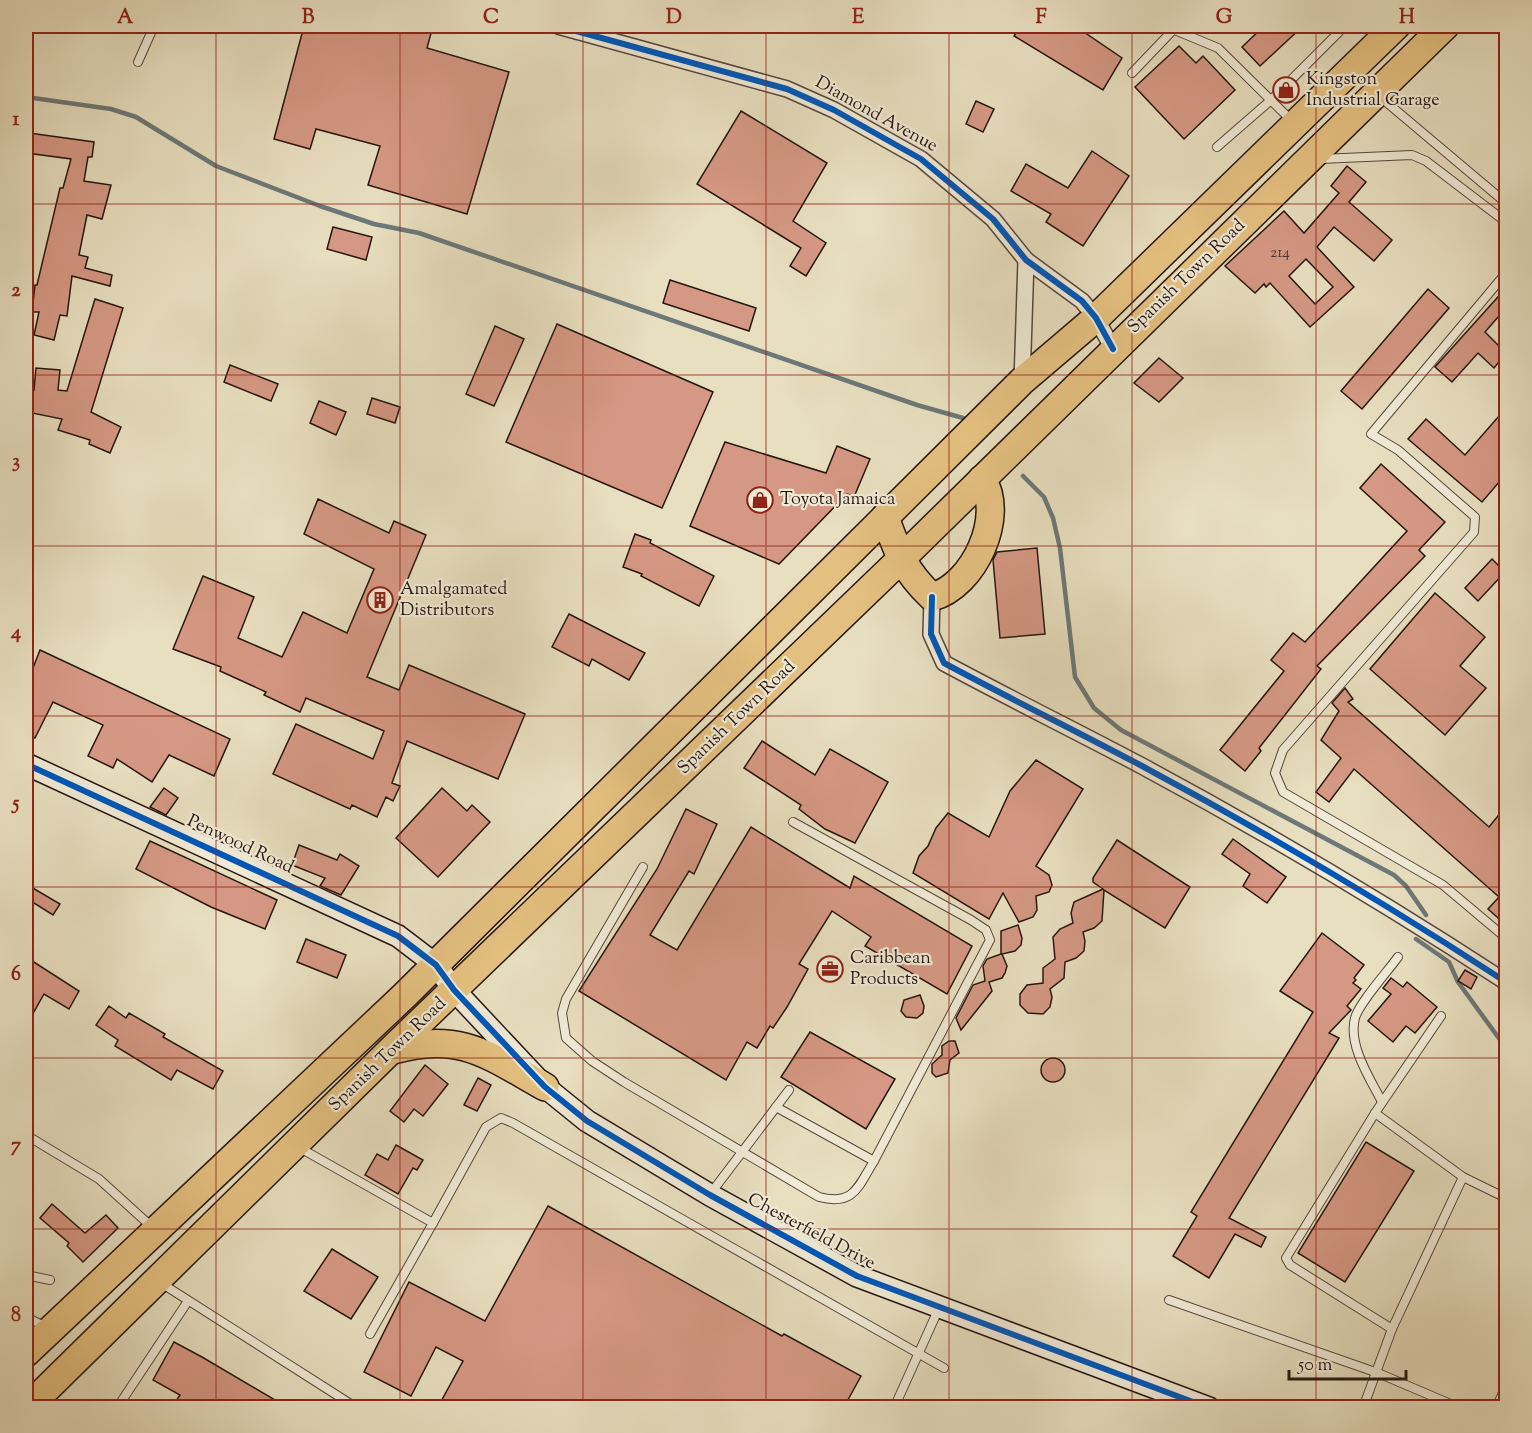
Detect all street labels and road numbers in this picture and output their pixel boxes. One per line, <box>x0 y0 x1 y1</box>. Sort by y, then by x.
street label: Diamond Avenue <box>810 70 942 160</box>
street label: Spanish Town Road <box>1122 214 1252 340</box>
street label: Spanish Town Road <box>672 655 802 781</box>
street label: Penwood Road <box>182 809 298 881</box>
street label: Spanish Town Road <box>323 992 453 1118</box>
street label: Chesterfield Drive <box>742 1187 880 1277</box>

